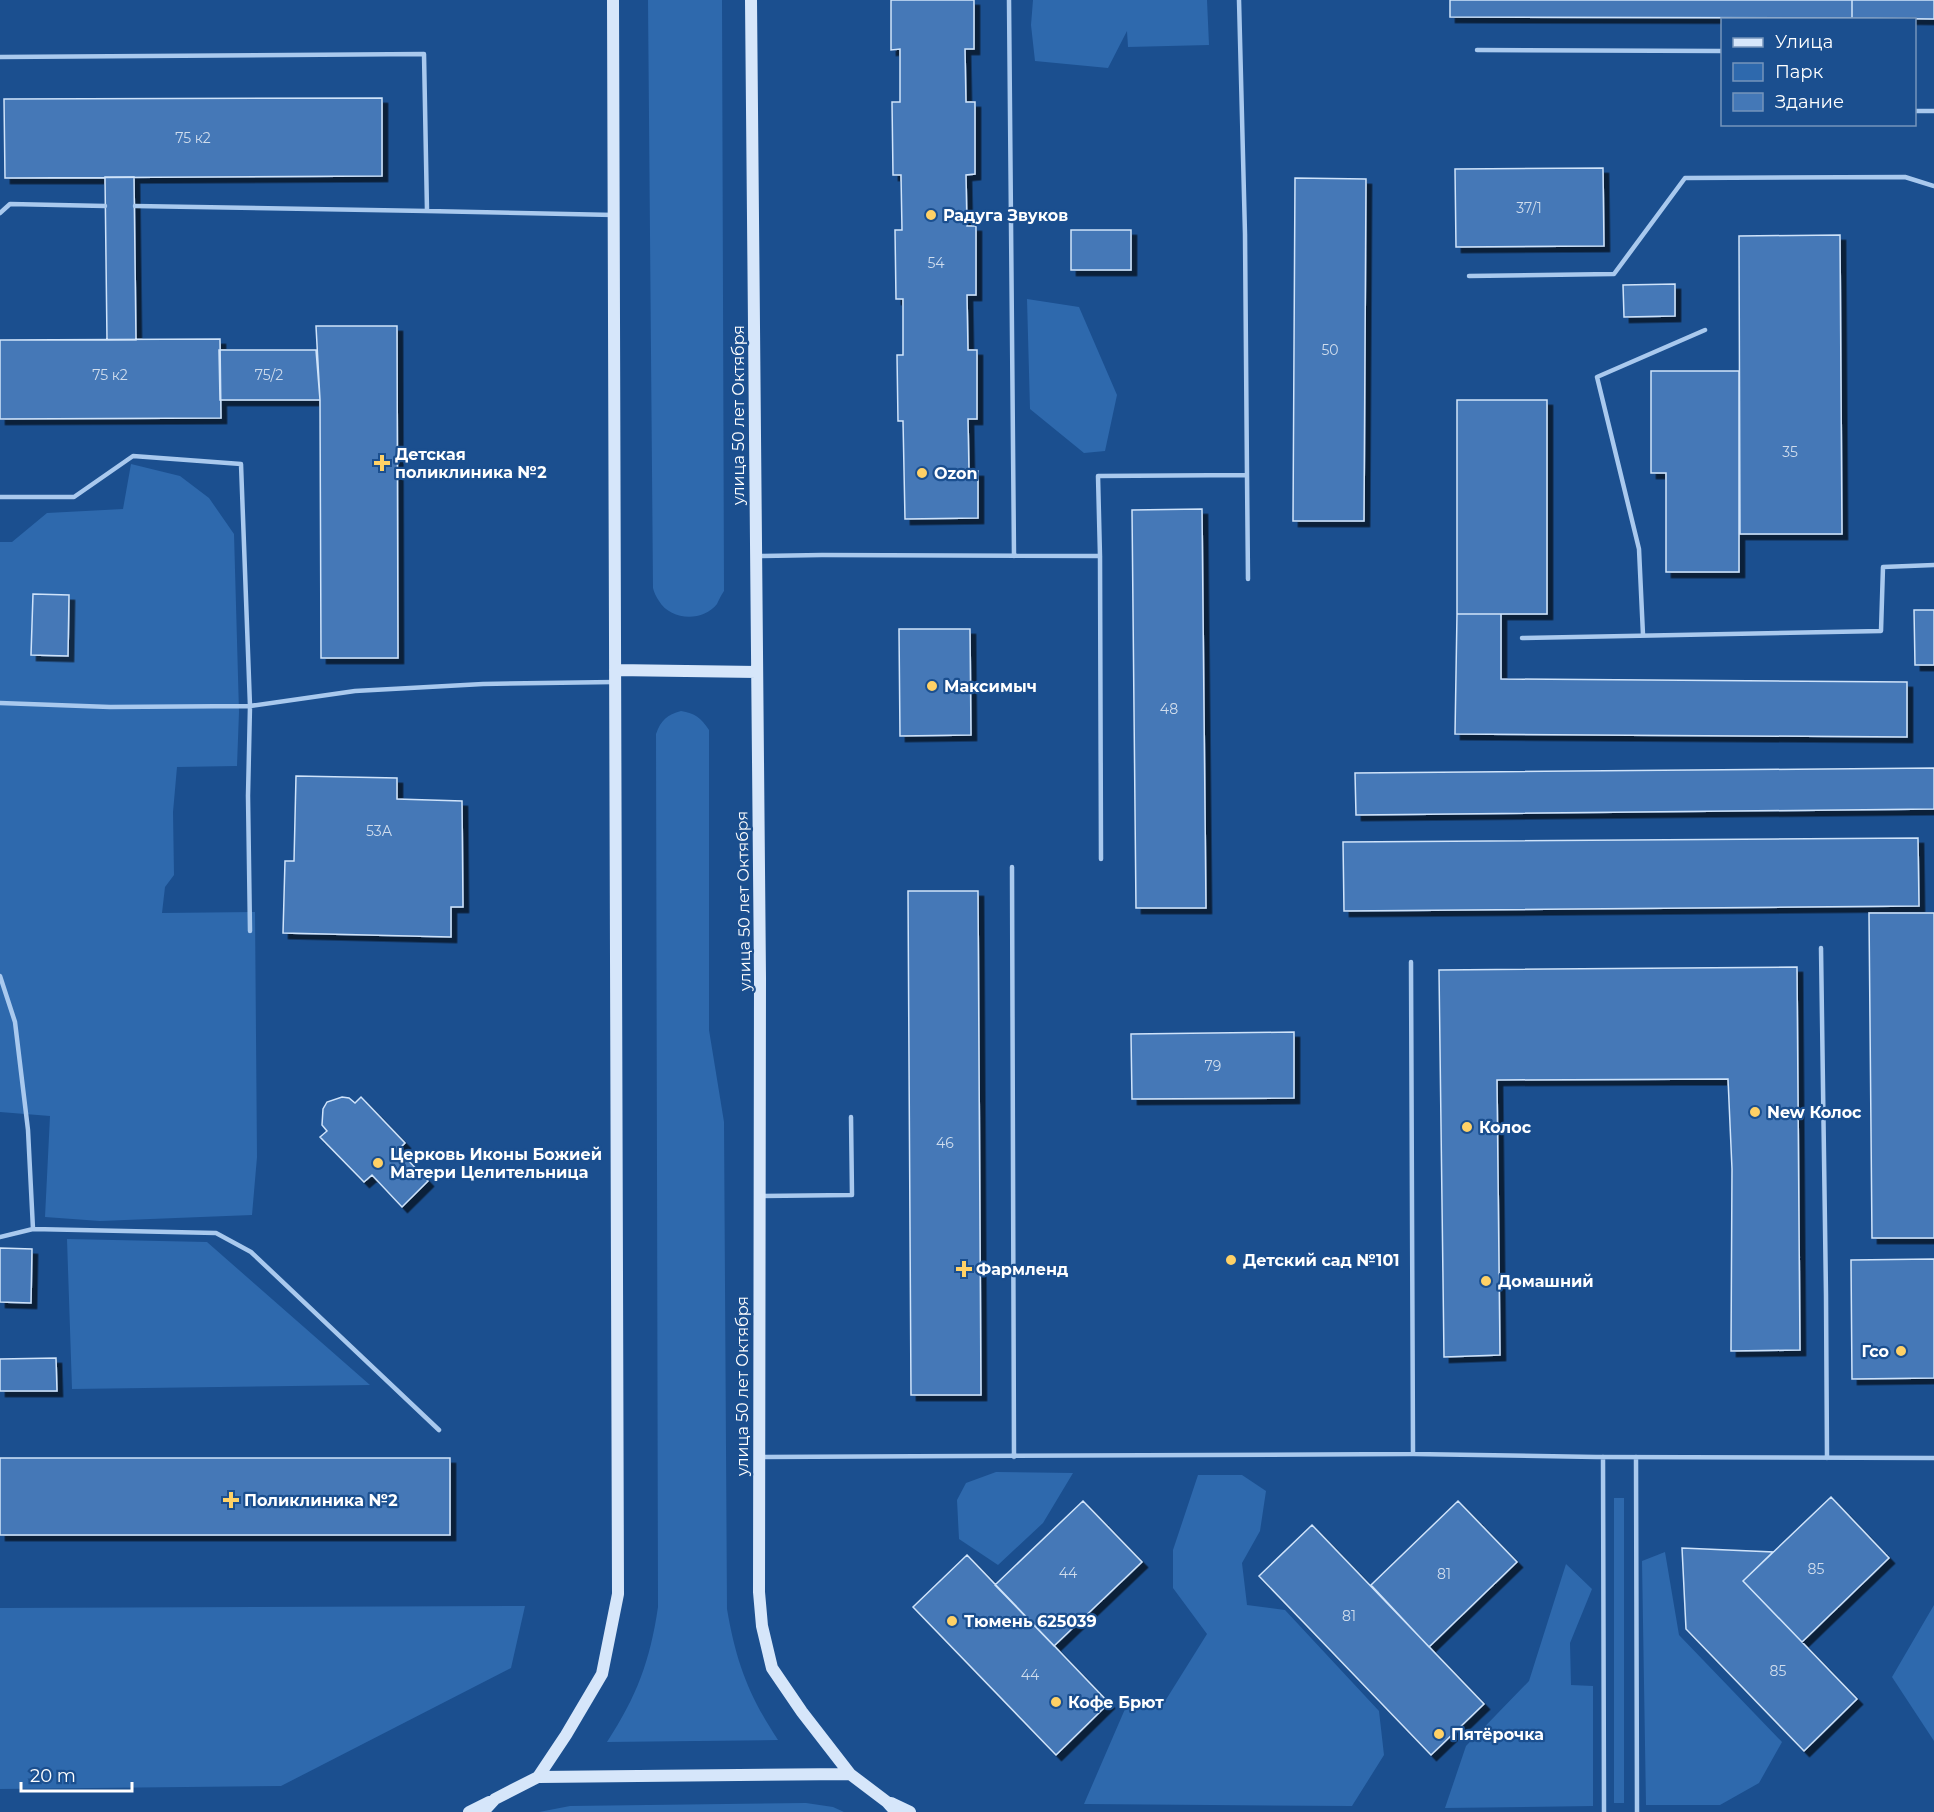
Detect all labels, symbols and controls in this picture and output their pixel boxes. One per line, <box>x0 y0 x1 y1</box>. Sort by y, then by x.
legend <box>1721 18 1916 126</box>
text: Улица <box>1775 31 1833 53</box>
text: Парк <box>1775 61 1824 83</box>
text: Здание <box>1775 91 1844 113</box>
house number: 75 к2 <box>175 129 211 147</box>
house number: 37/1 <box>1516 199 1542 217</box>
place label: Радуга Звуков <box>943 206 1068 225</box>
marker: Радуга Звуков <box>924 208 938 222</box>
house number: 54 <box>927 254 945 272</box>
street label: улица 50 лет Октября <box>729 325 748 506</box>
house number: 50 <box>1321 341 1339 359</box>
house number: 75 к2 <box>92 366 128 384</box>
house number: 75/2 <box>255 366 283 384</box>
house number: 35 <box>1782 443 1798 461</box>
place label: Детская поликлиника №2 <box>395 445 547 482</box>
marker: Детская поликлиника №2 <box>373 454 391 472</box>
place label: Ozon <box>934 464 978 483</box>
marker: Ozon <box>915 466 929 480</box>
place label: Максимыч <box>944 677 1037 696</box>
marker: Максимыч <box>925 679 939 693</box>
house number: 48 <box>1160 700 1178 718</box>
street label: улица 50 лет Октября <box>732 811 755 992</box>
house number: 53А <box>366 822 393 840</box>
house number: 79 <box>1205 1057 1221 1075</box>
place label: New Колос <box>1767 1103 1862 1122</box>
marker: New Колос <box>1748 1105 1762 1119</box>
place label: Колос <box>1479 1118 1532 1137</box>
marker: Колос <box>1460 1120 1474 1134</box>
house number: 46 <box>936 1134 954 1152</box>
place label: Церковь Иконы Божией Матери Целительница <box>390 1145 602 1182</box>
marker: Церковь Иконы Божией Матери Целительница <box>371 1156 385 1170</box>
place label: Детский сад №101 <box>1243 1251 1399 1270</box>
marker: Детский сад №101 <box>1224 1253 1238 1267</box>
place label: Фармленд <box>976 1260 1068 1279</box>
marker: Фармленд <box>957 1262 971 1276</box>
place label: Домашний <box>1498 1272 1594 1291</box>
marker: Домашний <box>1479 1274 1493 1288</box>
street label: улица 50 лет Октября <box>733 1296 752 1477</box>
place label: Гсо <box>1861 1342 1889 1361</box>
marker: Гсо <box>1894 1344 1908 1358</box>
marker: Поликлиника №2 <box>222 1491 240 1509</box>
place label: Поликлиника №2 <box>244 1491 398 1510</box>
house number: 85 <box>1808 1560 1825 1578</box>
house number: 44 <box>1059 1564 1078 1582</box>
house number: 81 <box>1437 1565 1451 1583</box>
house number: 81 <box>1342 1607 1356 1625</box>
place label: Тюмень 625039 <box>964 1612 1097 1631</box>
marker: Тюмень 625039 <box>945 1614 959 1628</box>
house number: 85 <box>1770 1662 1787 1680</box>
house number: 44 <box>1021 1666 1040 1684</box>
place label: Кофе Брют <box>1068 1693 1164 1712</box>
marker: Кофе Брют <box>1049 1695 1063 1709</box>
place label: Пятёрочка <box>1451 1725 1544 1744</box>
marker: Пятёрочка <box>1432 1727 1446 1741</box>
scale bar <box>21 1755 132 1793</box>
text: 20 m <box>30 1765 76 1787</box>

